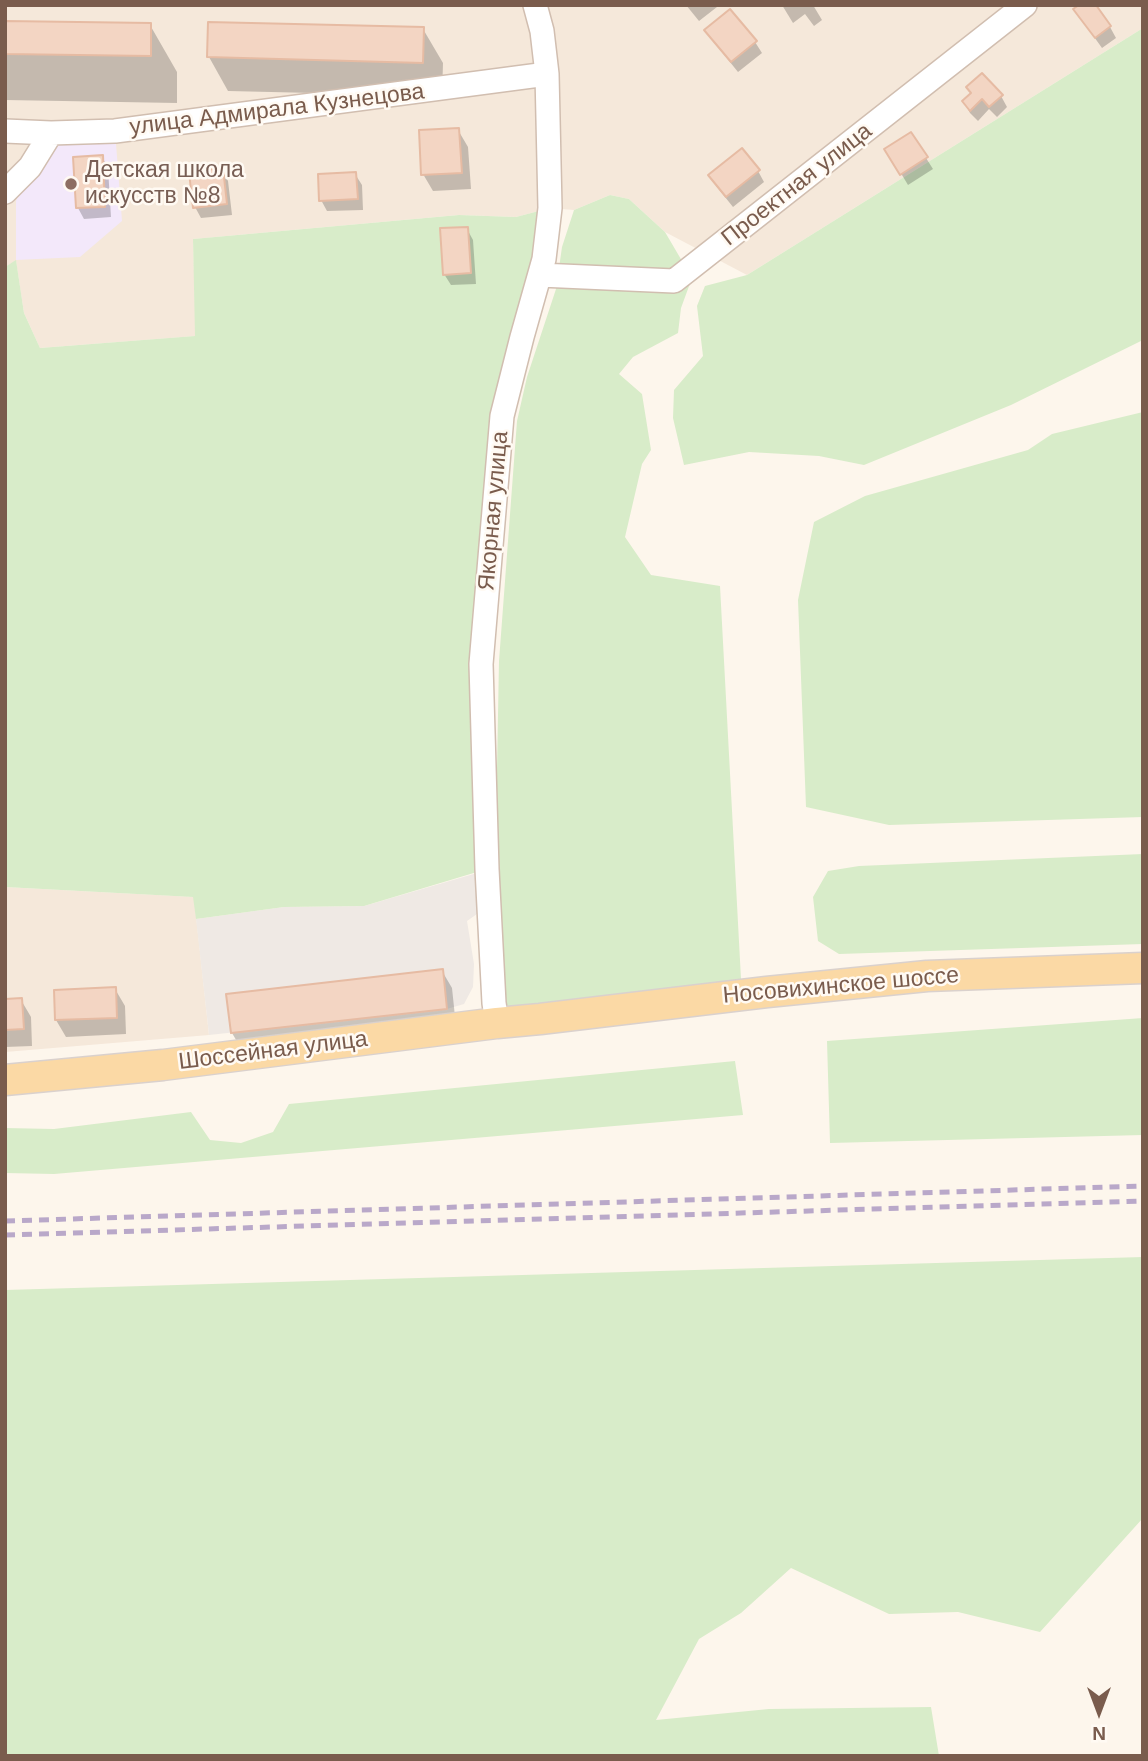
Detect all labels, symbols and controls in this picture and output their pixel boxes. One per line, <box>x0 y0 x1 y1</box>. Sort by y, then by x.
street label: улица Адмирала Кузнецова <box>128 78 426 142</box>
street label: Проектная улица <box>716 118 878 252</box>
place label: Детская школа искусств №8 <box>85 157 244 211</box>
marker: Детская школа искусств №8 <box>63 176 79 192</box>
street label: Якорная улица <box>473 430 515 592</box>
street label: Носовихинское шоссе <box>722 962 960 1010</box>
street label: Шоссейная улица <box>177 1026 369 1076</box>
north arrow <box>1064 1677 1134 1747</box>
text: N <box>1092 1723 1106 1744</box>

